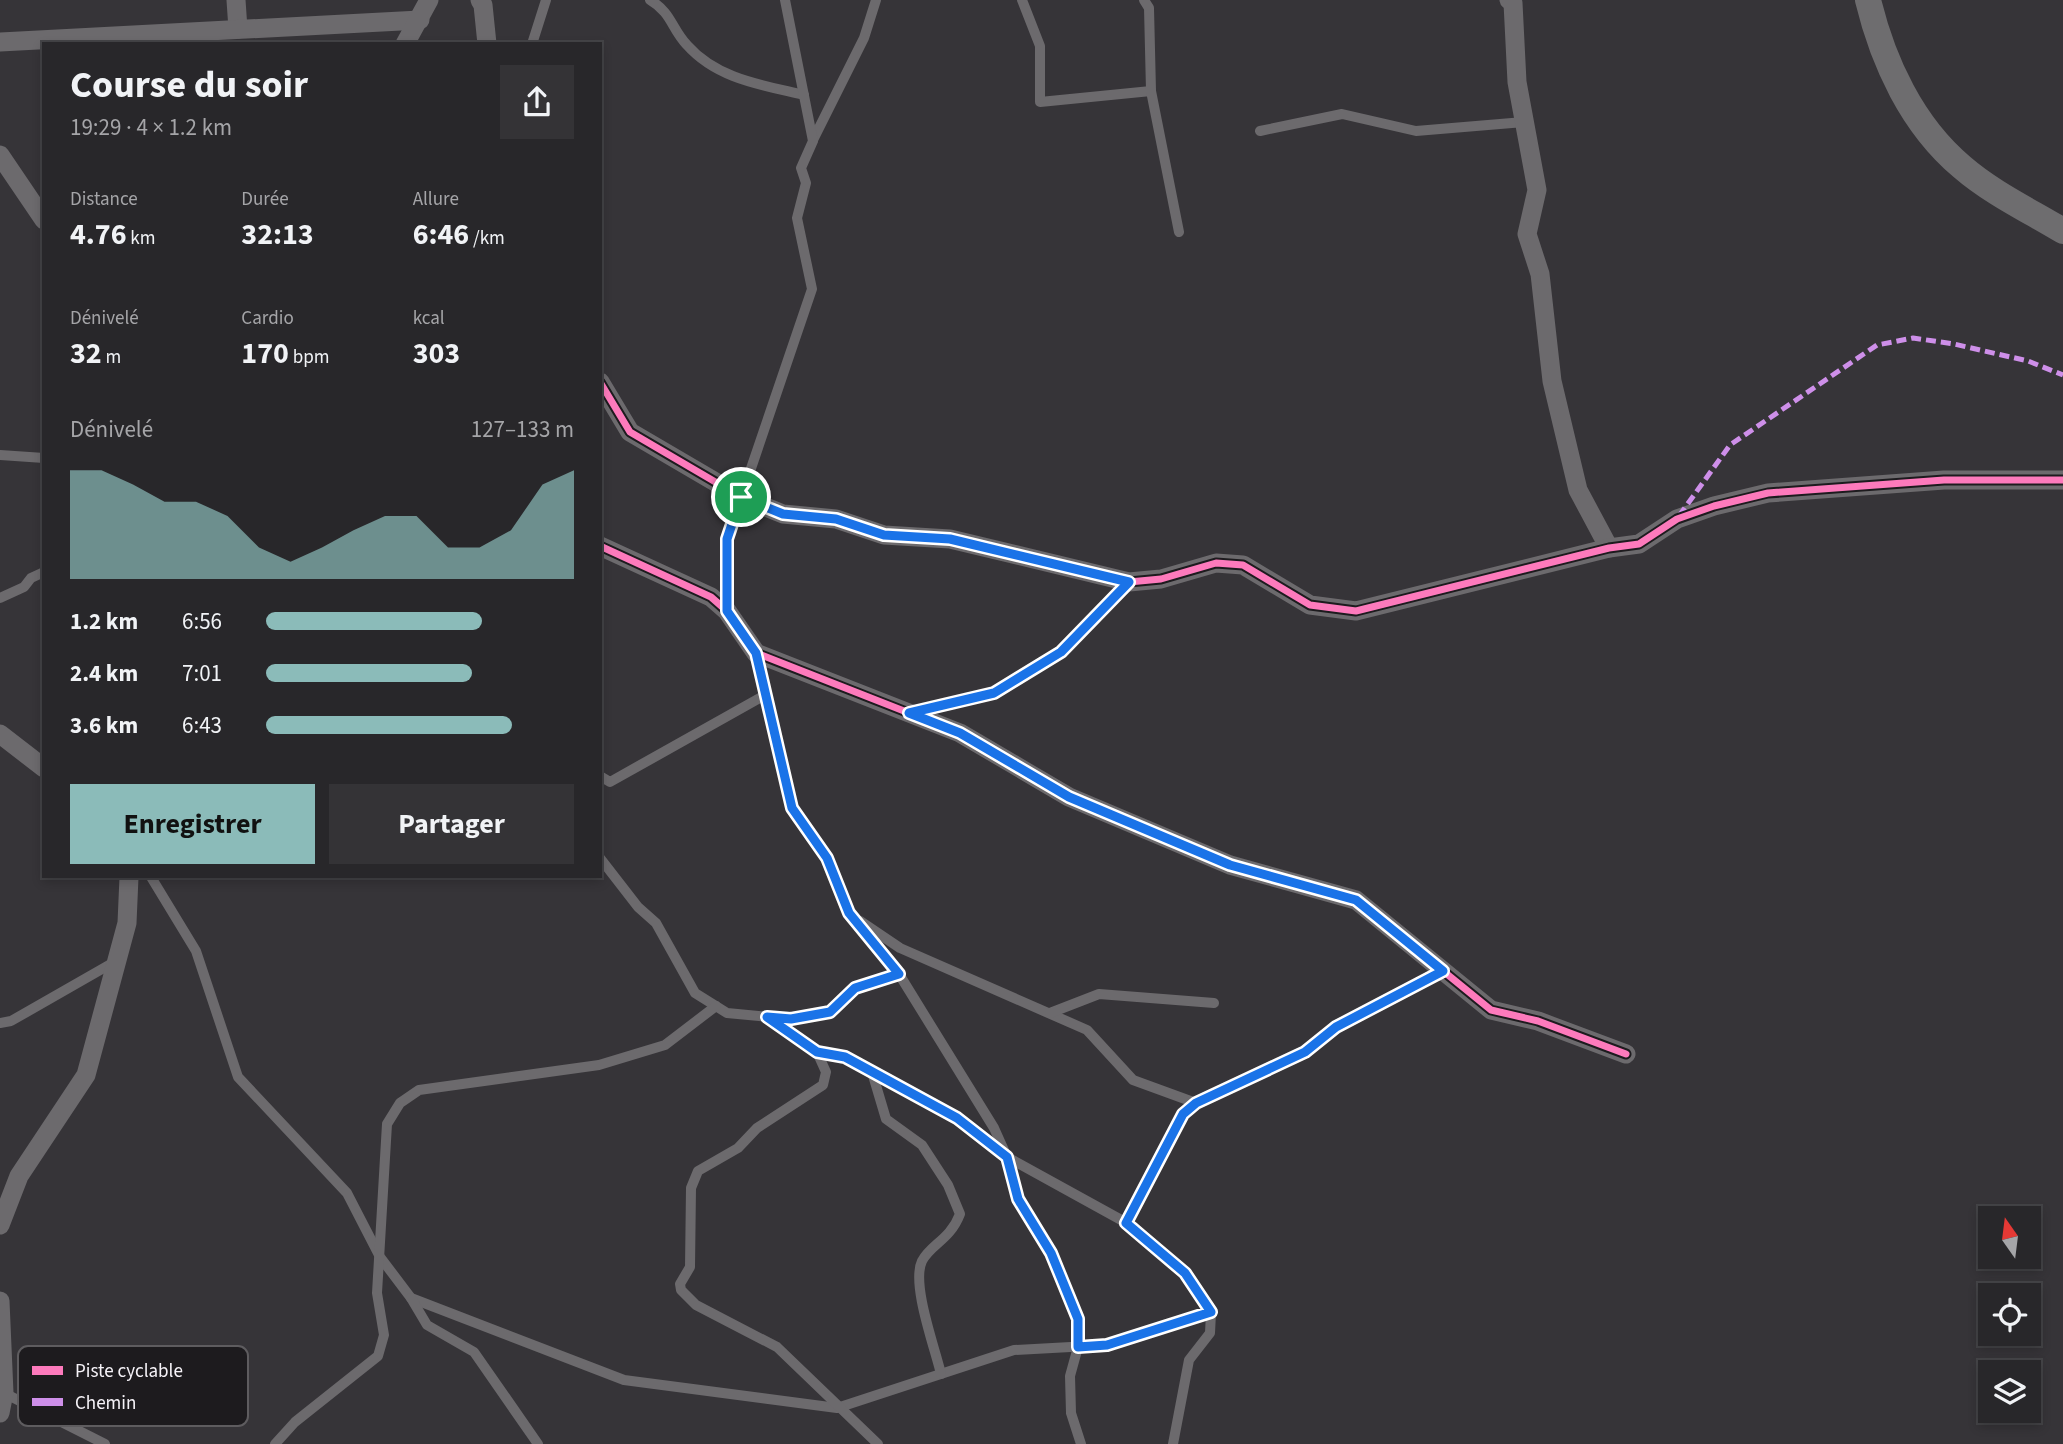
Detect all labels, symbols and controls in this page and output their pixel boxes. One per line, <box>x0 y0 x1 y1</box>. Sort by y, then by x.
text: Course du soir <box>70 58 308 112</box>
button: share <box>500 65 574 139</box>
text: 19:29 · 4 × 1.2 km <box>70 111 232 144</box>
text: Distance <box>70 186 138 213</box>
text: Durée <box>241 186 289 213</box>
text: Allure <box>413 186 459 213</box>
text: 4.76 <box>70 213 127 256</box>
text: 32:13 <box>241 213 314 256</box>
text: 6:46 <box>413 213 469 256</box>
text: km <box>127 225 156 252</box>
text: /km <box>469 225 505 252</box>
text: Dénivelé <box>70 305 139 332</box>
text: Cardio <box>241 305 294 332</box>
text: kcal <box>413 305 445 332</box>
text: 32 <box>70 332 102 375</box>
text: 170 <box>241 332 289 375</box>
text: 303 <box>413 332 460 375</box>
text: m <box>102 344 121 371</box>
text: bpm <box>289 344 329 371</box>
text: Dénivelé <box>70 413 153 446</box>
text: 127–133 m <box>471 413 574 446</box>
pin <box>711 467 771 527</box>
icon: arrive <box>722 478 760 516</box>
text: 1.2 km <box>70 605 138 638</box>
text: 6:56 <box>182 605 222 638</box>
text: 2.4 km <box>70 657 138 690</box>
text: 7:01 <box>182 657 222 690</box>
text: 3.6 km <box>70 709 138 742</box>
text: 6:43 <box>182 709 222 742</box>
button: Enregistrer <box>70 784 315 864</box>
button: Partager <box>329 784 574 864</box>
north arrow <box>1978 1206 2040 1269</box>
map controls <box>1978 1206 2041 1423</box>
button: locate <box>1978 1283 2041 1346</box>
legend <box>18 1346 248 1426</box>
text: Piste cyclable <box>75 1358 183 1385</box>
button: layers <box>1978 1360 2041 1423</box>
text: Chemin <box>75 1390 136 1417</box>

